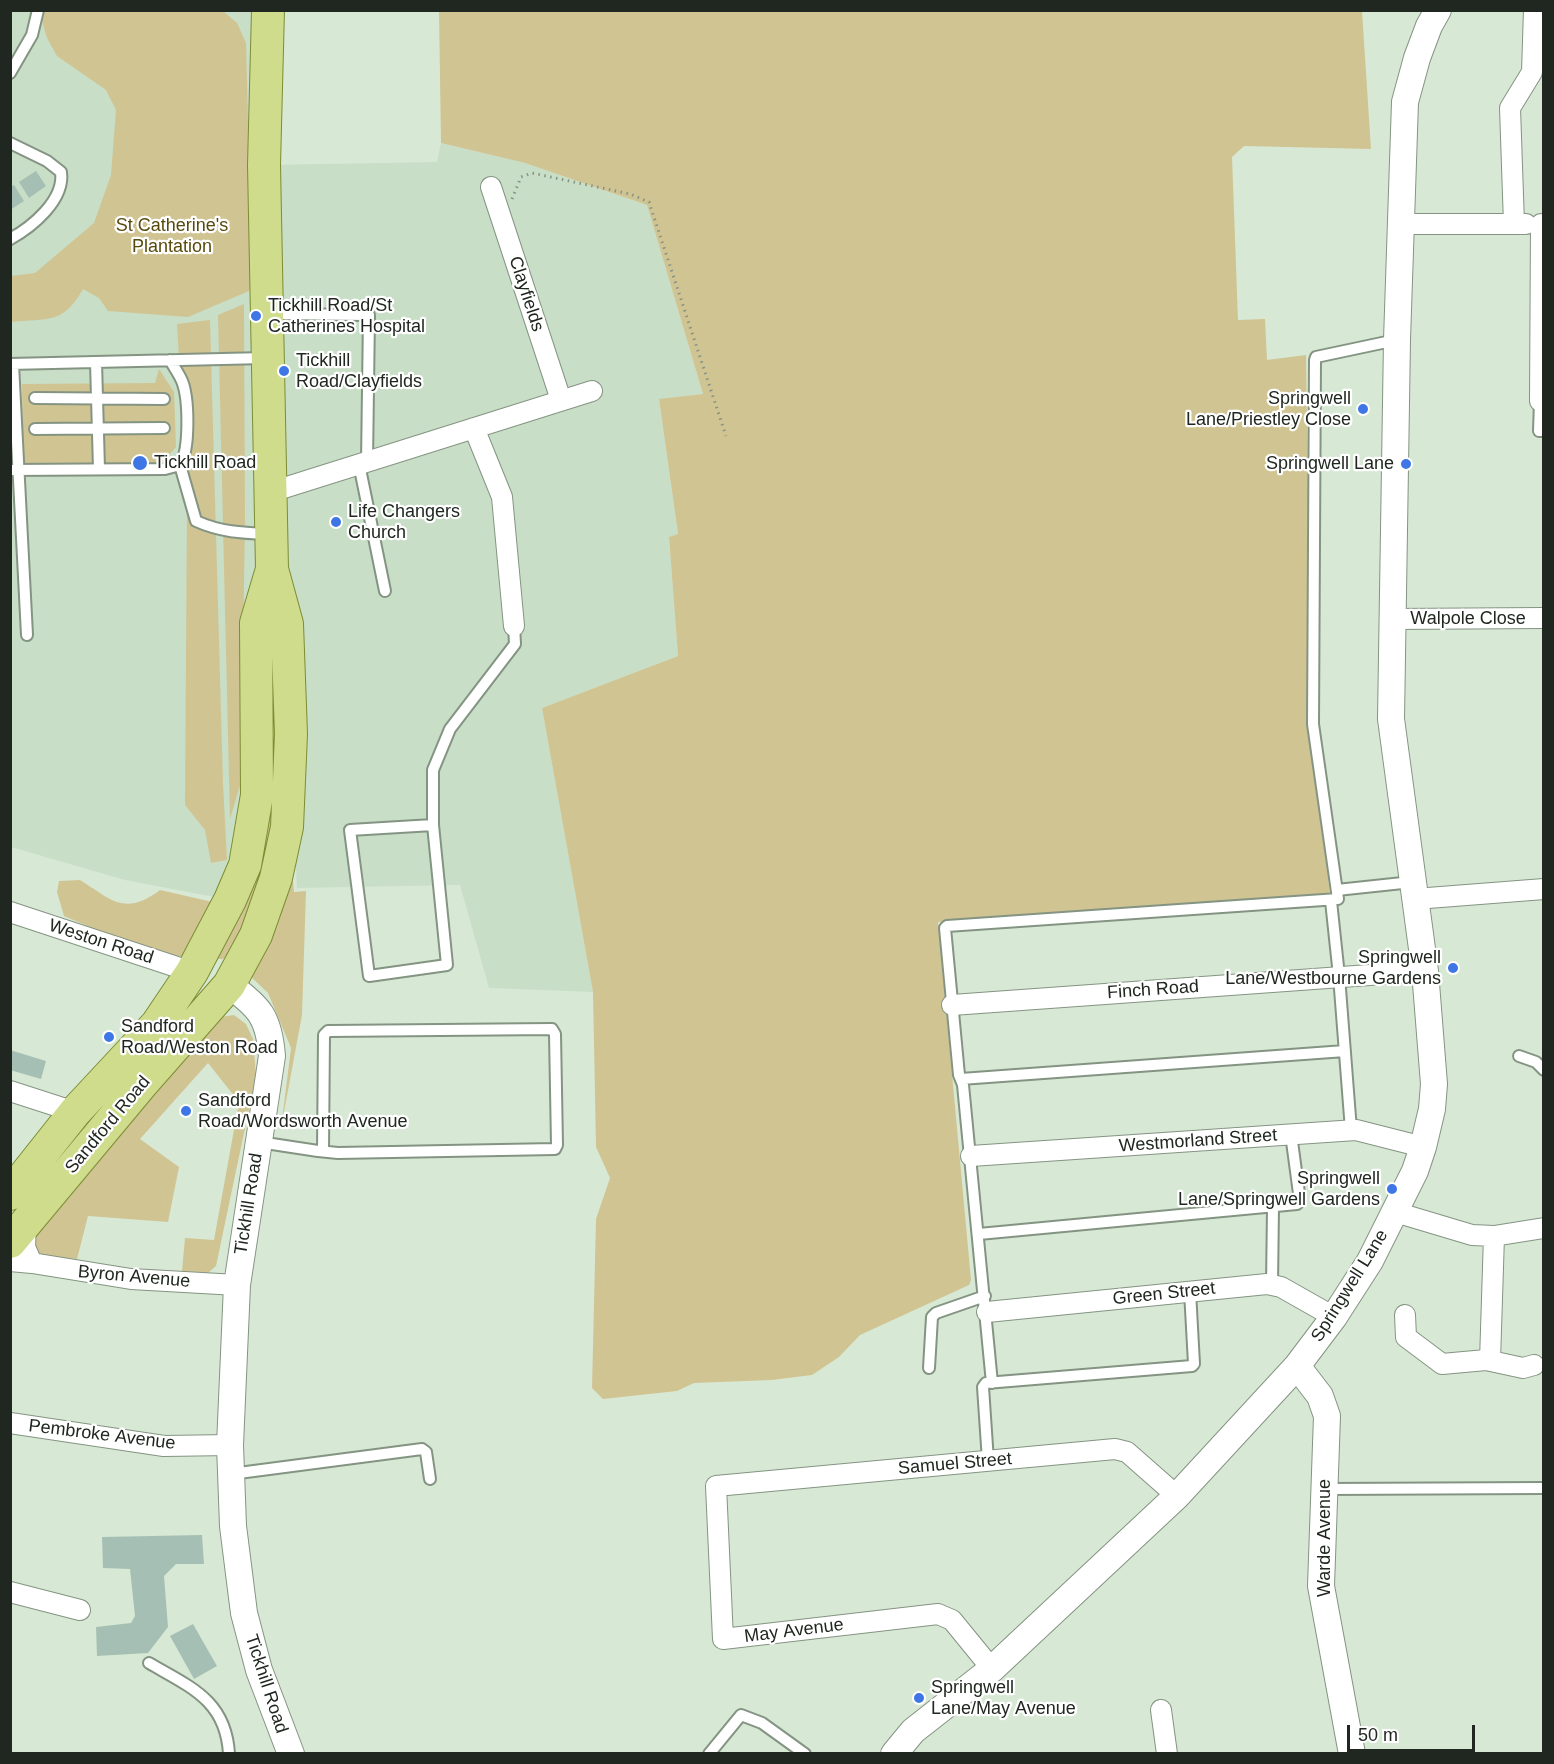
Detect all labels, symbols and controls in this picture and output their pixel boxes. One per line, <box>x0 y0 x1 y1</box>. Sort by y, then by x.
park label: St Catherine's Plantation <box>116 215 228 258</box>
street label: Clayfields <box>504 254 548 334</box>
place label: Tickhill Road/St Catherines Hospital <box>268 295 425 338</box>
marker: Tickhill Road/St Catherines Hospital <box>249 309 263 323</box>
place label: Tickhill Road/Clayfields <box>296 350 422 392</box>
marker: Tickhill Road/Clayfields <box>277 364 291 378</box>
place label: Springwell Lane/Priestley Close <box>1186 388 1351 430</box>
marker: Springwell Lane/Priestley Close <box>1356 402 1370 416</box>
place label: Tickhill Road <box>154 452 256 474</box>
place label: Springwell Lane <box>1266 453 1394 475</box>
marker: Tickhill Road <box>131 454 149 472</box>
marker: Springwell Lane <box>1399 457 1413 471</box>
place label: Life Changers Church <box>348 501 460 544</box>
marker: Life Changers Church <box>329 515 343 529</box>
street label: Walpole Close <box>1410 608 1526 630</box>
street label: Weston Road <box>46 915 156 969</box>
place label: Springwell Lane/Westbourne Gardens <box>1225 947 1441 990</box>
marker: Springwell Lane/Westbourne Gardens <box>1446 961 1460 975</box>
street label: Finch Road <box>1106 976 1200 1004</box>
place label: Sandford Road/Weston Road <box>121 1016 278 1058</box>
marker: Sandford Road/Weston Road <box>102 1030 116 1044</box>
street label: Sandford Road <box>61 1072 155 1178</box>
place label: Sandford Road/Wordsworth Avenue <box>198 1090 407 1132</box>
marker: Sandford Road/Wordsworth Avenue <box>179 1104 193 1118</box>
street label: Westmorland Street <box>1118 1125 1278 1157</box>
street label: Tickhill Road <box>230 1152 268 1256</box>
place label: Springwell Lane/Springwell Gardens <box>1178 1168 1380 1210</box>
marker: Springwell Lane/Springwell Gardens <box>1385 1182 1399 1196</box>
street label: Springwell Lane <box>1307 1226 1393 1346</box>
street label: Byron Avenue <box>77 1261 191 1293</box>
street label: Green Street <box>1112 1278 1216 1310</box>
street label: Pembroke Avenue <box>27 1415 177 1455</box>
street label: Samuel Street <box>897 1448 1013 1480</box>
street label: Warde Avenue <box>1314 1479 1336 1597</box>
street label: May Avenue <box>743 1614 845 1648</box>
street label: Tickhill Road <box>240 1632 292 1736</box>
place label: Springwell Lane/May Avenue <box>931 1677 1076 1720</box>
marker: Springwell Lane/May Avenue <box>912 1691 926 1705</box>
scale bar <box>1350 1713 1478 1751</box>
text: 50 m <box>1358 1725 1398 1745</box>

